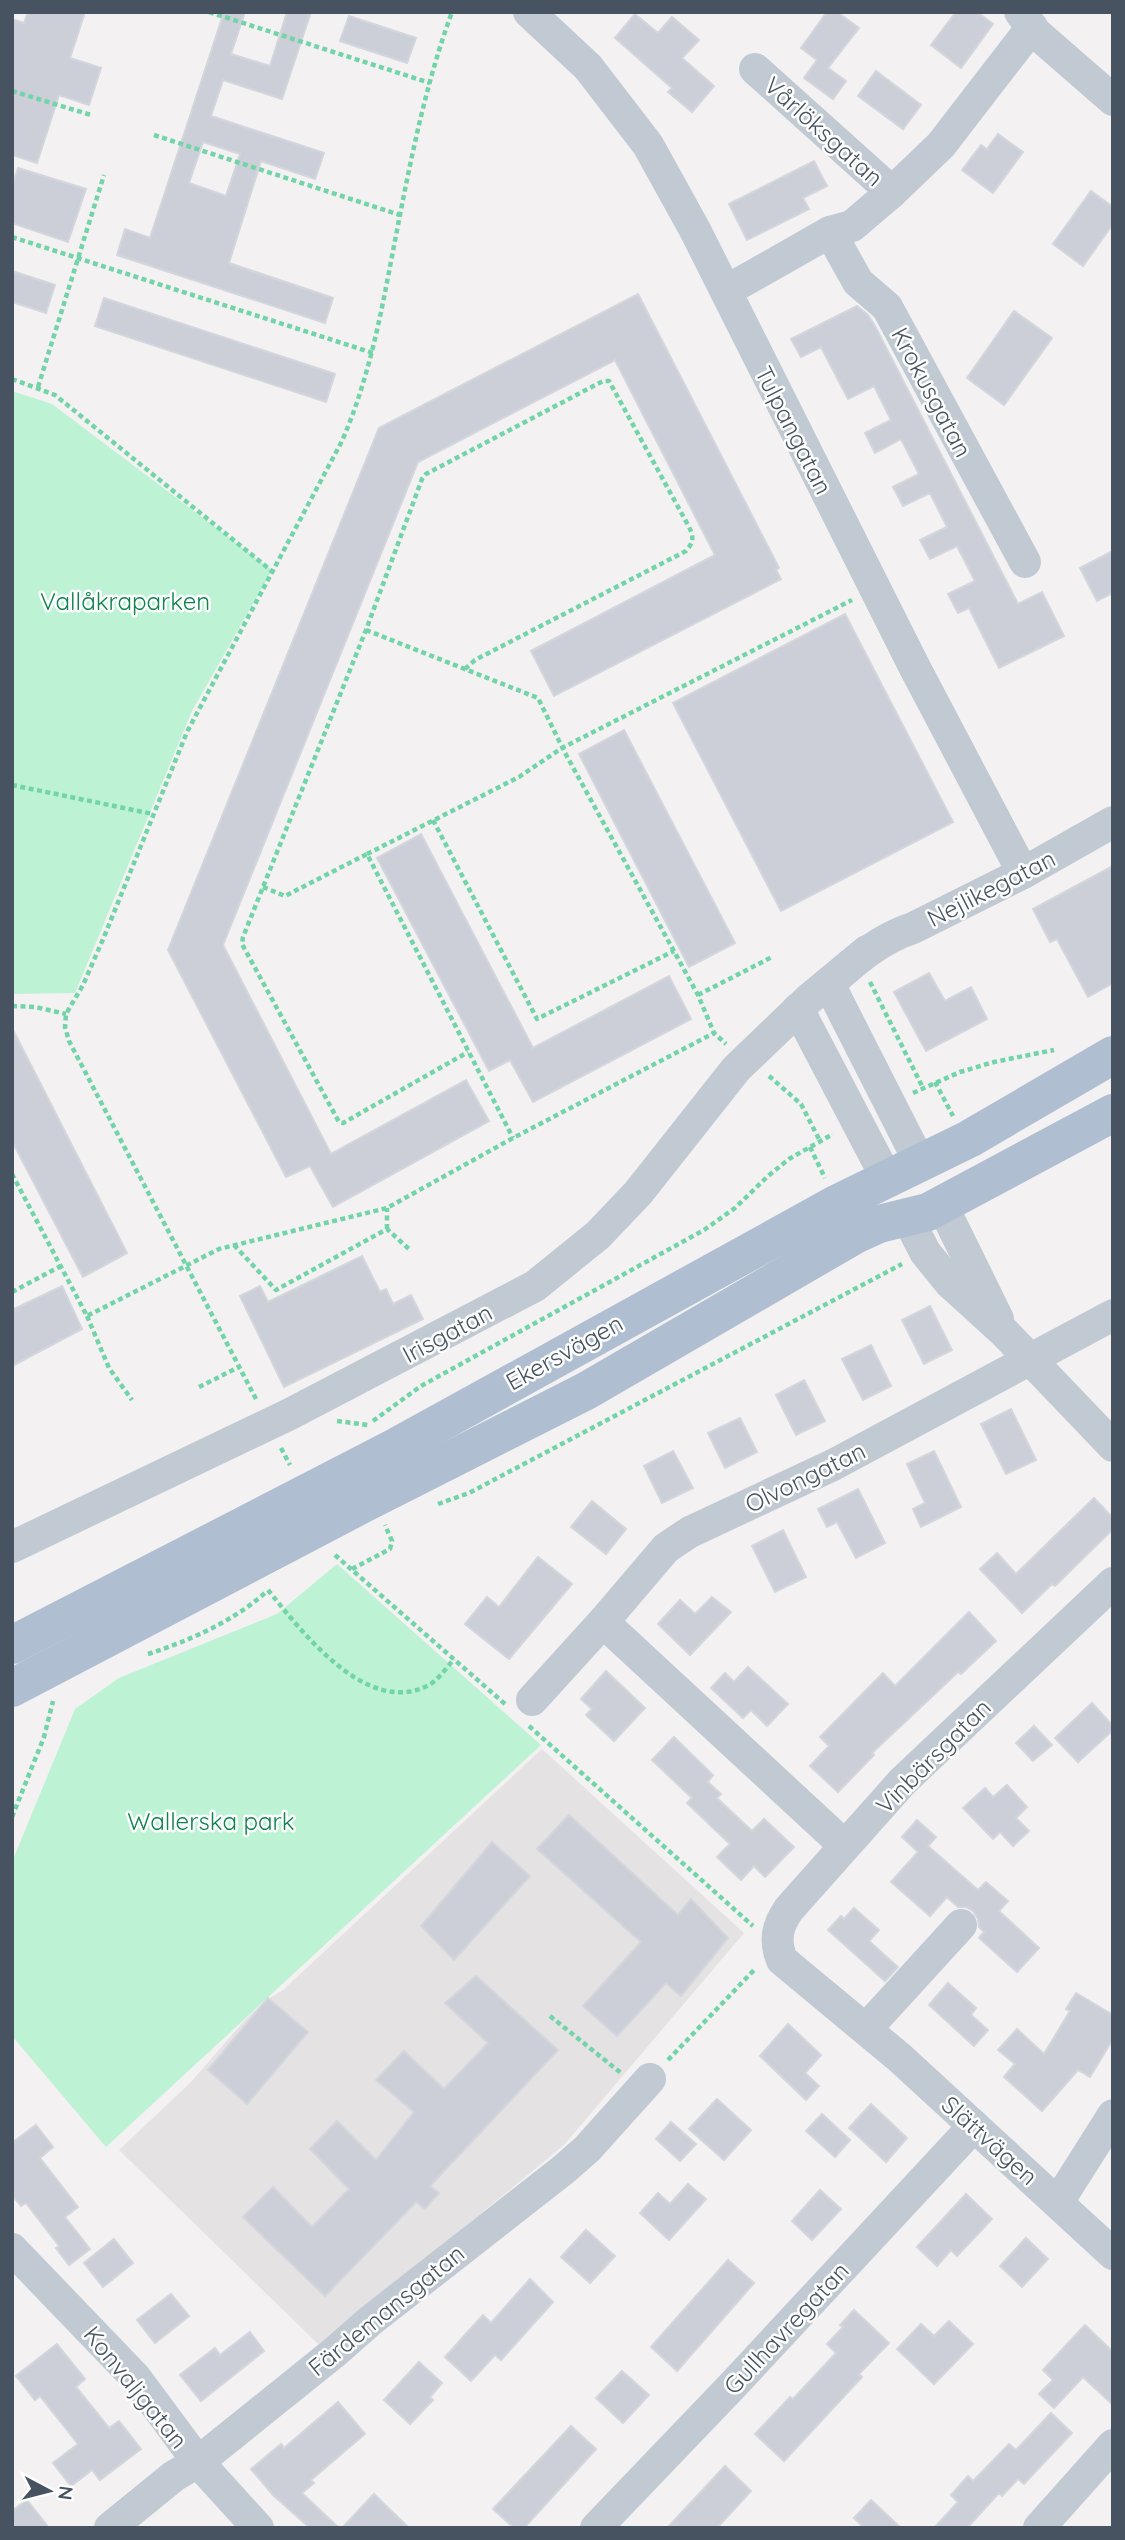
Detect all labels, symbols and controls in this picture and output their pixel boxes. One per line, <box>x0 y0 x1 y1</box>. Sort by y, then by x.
street label: Vårlöksgatan <box>758 70 890 192</box>
street label: Krokusgatan <box>885 322 979 462</box>
street label: Tulpangatan <box>749 361 839 499</box>
park label: Vallåkraparken <box>40 586 210 616</box>
street label: Nejlikegatan <box>922 843 1060 933</box>
street label: Irisgatan <box>397 1297 497 1369</box>
street label: Ekersvägen <box>500 1308 628 1396</box>
street label: Olvongatan <box>740 1435 870 1519</box>
street label: Vinbärsgatan <box>869 1692 997 1820</box>
park label: Wallerska park <box>127 1806 295 1836</box>
street label: Slättvägen <box>936 2089 1044 2191</box>
street label: Färdemansgatan <box>302 2238 470 2382</box>
street label: Gullhavregatan <box>717 2256 855 2400</box>
street label: Konvaljgatan <box>78 2320 194 2454</box>
north arrow <box>14 2456 84 2526</box>
text: N <box>53 2485 79 2501</box>

